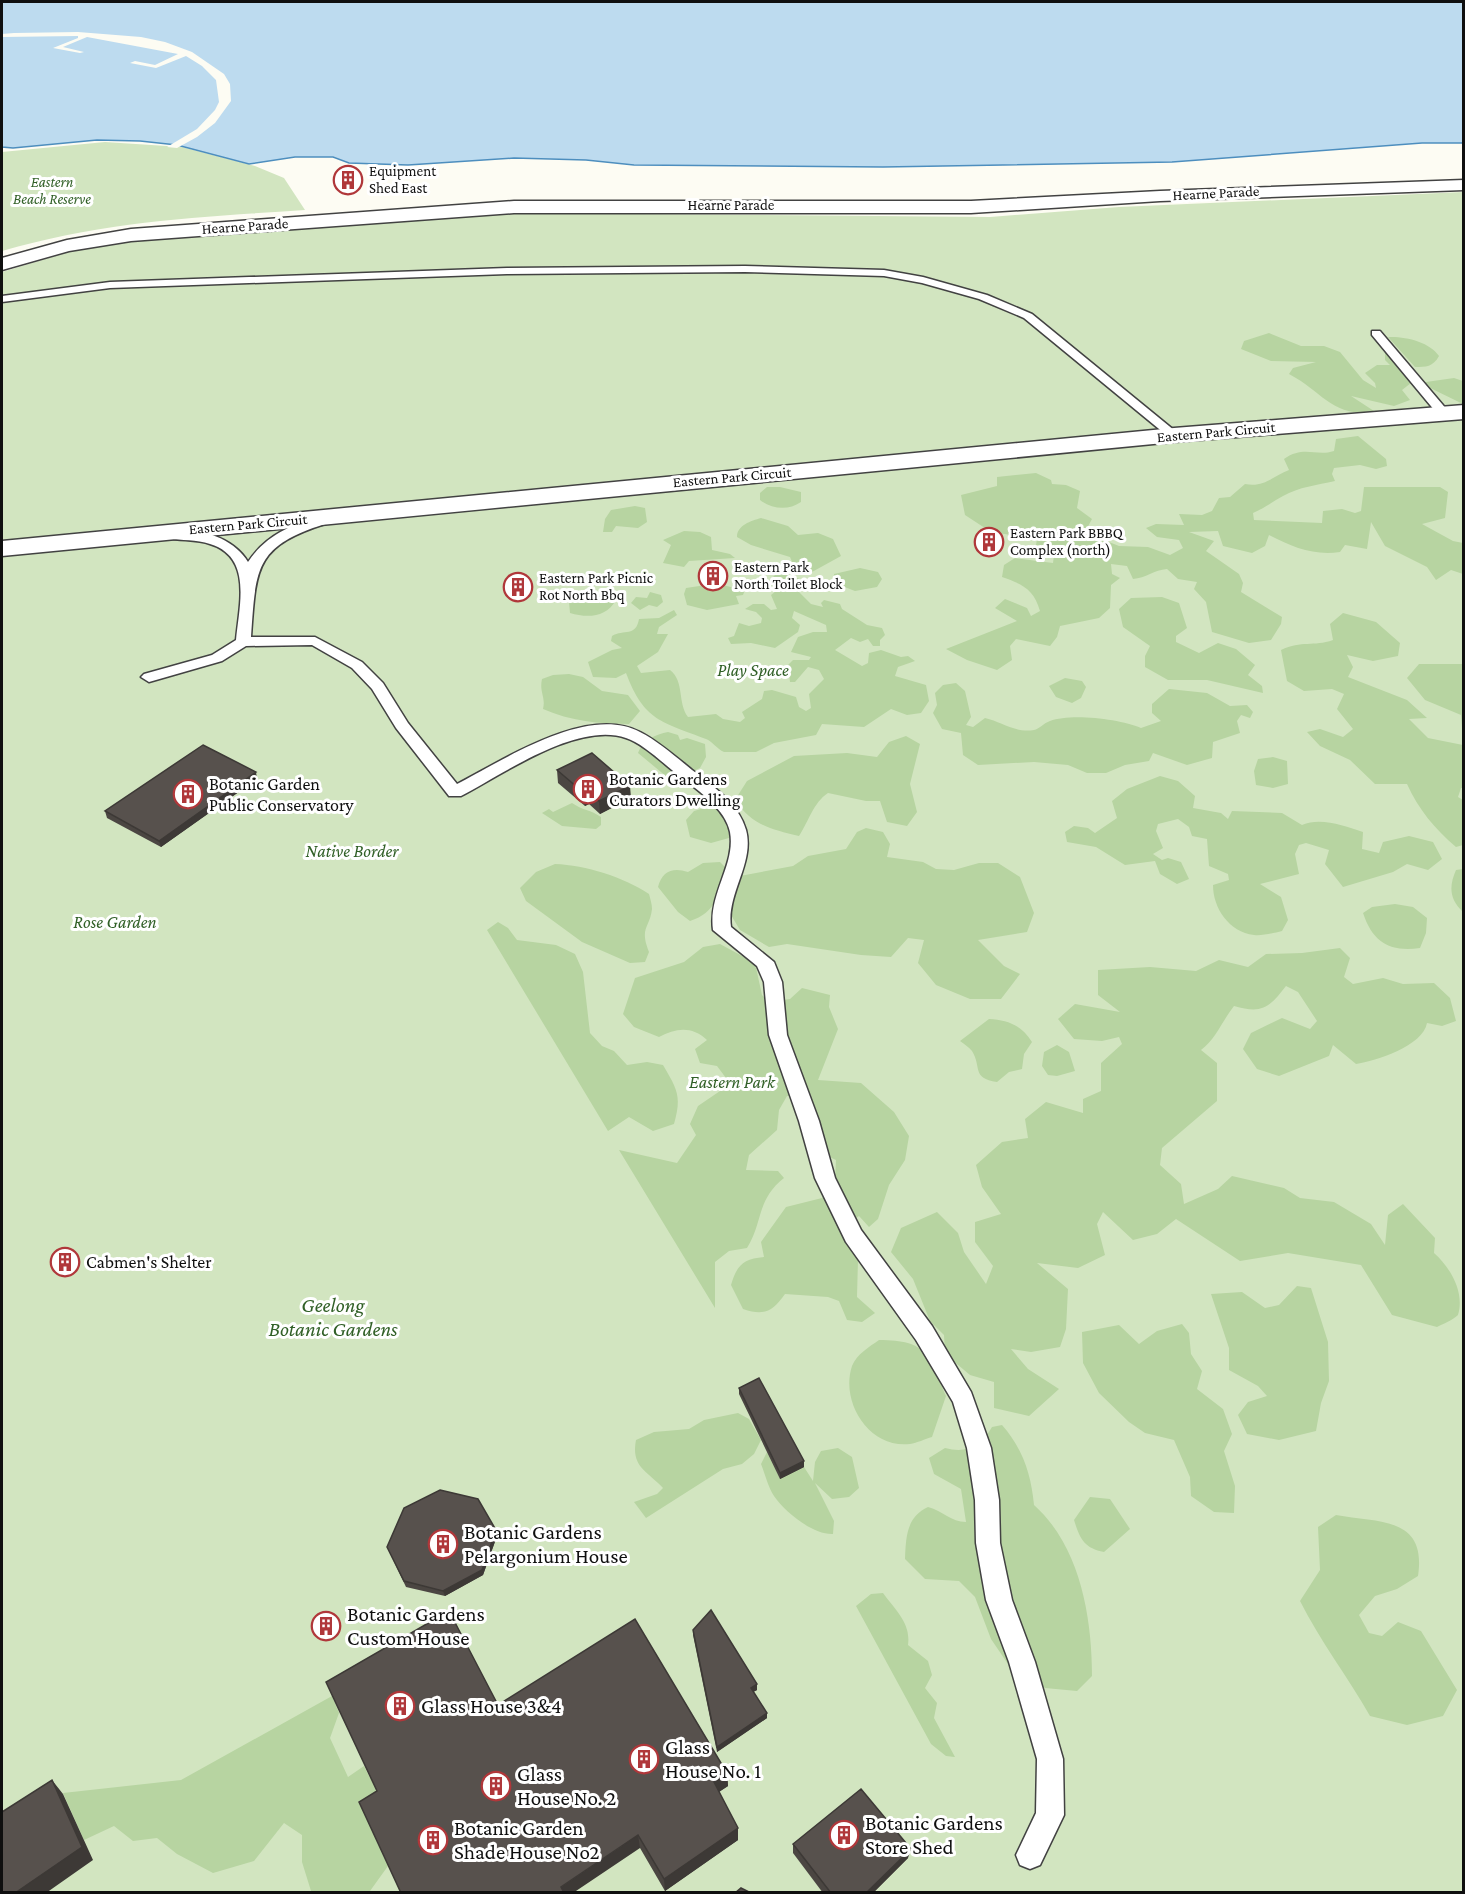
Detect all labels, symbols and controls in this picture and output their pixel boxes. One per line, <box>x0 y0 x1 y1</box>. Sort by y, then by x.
place label: Equipment Shed East <box>369 163 437 196</box>
building icon: Equipment Shed East <box>332 164 364 196</box>
park label: Eastern Beach Reserve <box>13 174 91 207</box>
street label: Hearne Parade <box>1172 183 1260 203</box>
street label: Hearne Parade <box>688 197 775 213</box>
street label: Hearne Parade <box>201 215 289 237</box>
street label: Eastern Park Circuit <box>1156 419 1277 445</box>
street label: Eastern Park Circuit <box>672 464 793 490</box>
street label: Eastern Park Circuit <box>188 511 309 537</box>
place label: Eastern Park BBBQ Complex (north) <box>1010 525 1124 559</box>
building icon: Eastern Park BBBQ Complex (north) <box>973 526 1005 558</box>
place label: Eastern Park North Toilet Block <box>734 559 843 592</box>
building icon: Eastern Park North Toilet Block <box>697 560 729 592</box>
place label: Eastern Park Picnic Rot North Bbq <box>539 570 654 604</box>
building icon: Eastern Park Picnic Rot North Bbq <box>502 571 534 603</box>
park label: Play Space <box>717 660 789 680</box>
place label: Botanic Gardens Curators Dwelling <box>609 769 741 810</box>
building icon: Botanic Gardens Curators Dwelling <box>572 773 604 805</box>
place label: Botanic Garden Public Conservatory <box>209 774 354 815</box>
building icon: Botanic Garden Public Conservatory <box>172 778 204 810</box>
park label: Native Border <box>306 841 399 861</box>
park label: Rose Garden <box>73 912 157 932</box>
park label: Eastern Park <box>689 1072 776 1092</box>
building icon: Cabmen's Shelter <box>49 1246 81 1278</box>
place label: Cabmen's Shelter <box>86 1252 212 1272</box>
park label: Geelong Botanic Gardens <box>268 1293 398 1341</box>
place label: Botanic Gardens Pelargonium House <box>464 1520 628 1568</box>
building icon: Botanic Gardens Pelargonium House <box>427 1528 459 1560</box>
place label: Botanic Gardens Custom House <box>347 1602 485 1650</box>
building icon: Botanic Gardens Custom House <box>310 1610 342 1642</box>
building icon: Glass House 3&4 <box>384 1690 416 1722</box>
place label: Glass House 3&4 <box>421 1694 562 1718</box>
place label: Glass House No. 1 <box>665 1735 761 1783</box>
building icon: Glass House No. 1 <box>628 1743 660 1775</box>
place label: Glass House No. 2 <box>517 1762 616 1810</box>
building icon: Glass House No. 2 <box>480 1770 512 1802</box>
place label: Botanic Gardens Store Shed <box>865 1811 1003 1859</box>
place label: Botanic Garden Shade House No2 <box>454 1816 600 1864</box>
building icon: Botanic Gardens Store Shed <box>828 1819 860 1851</box>
building icon: Botanic Garden Shade House No2 <box>417 1824 449 1856</box>

